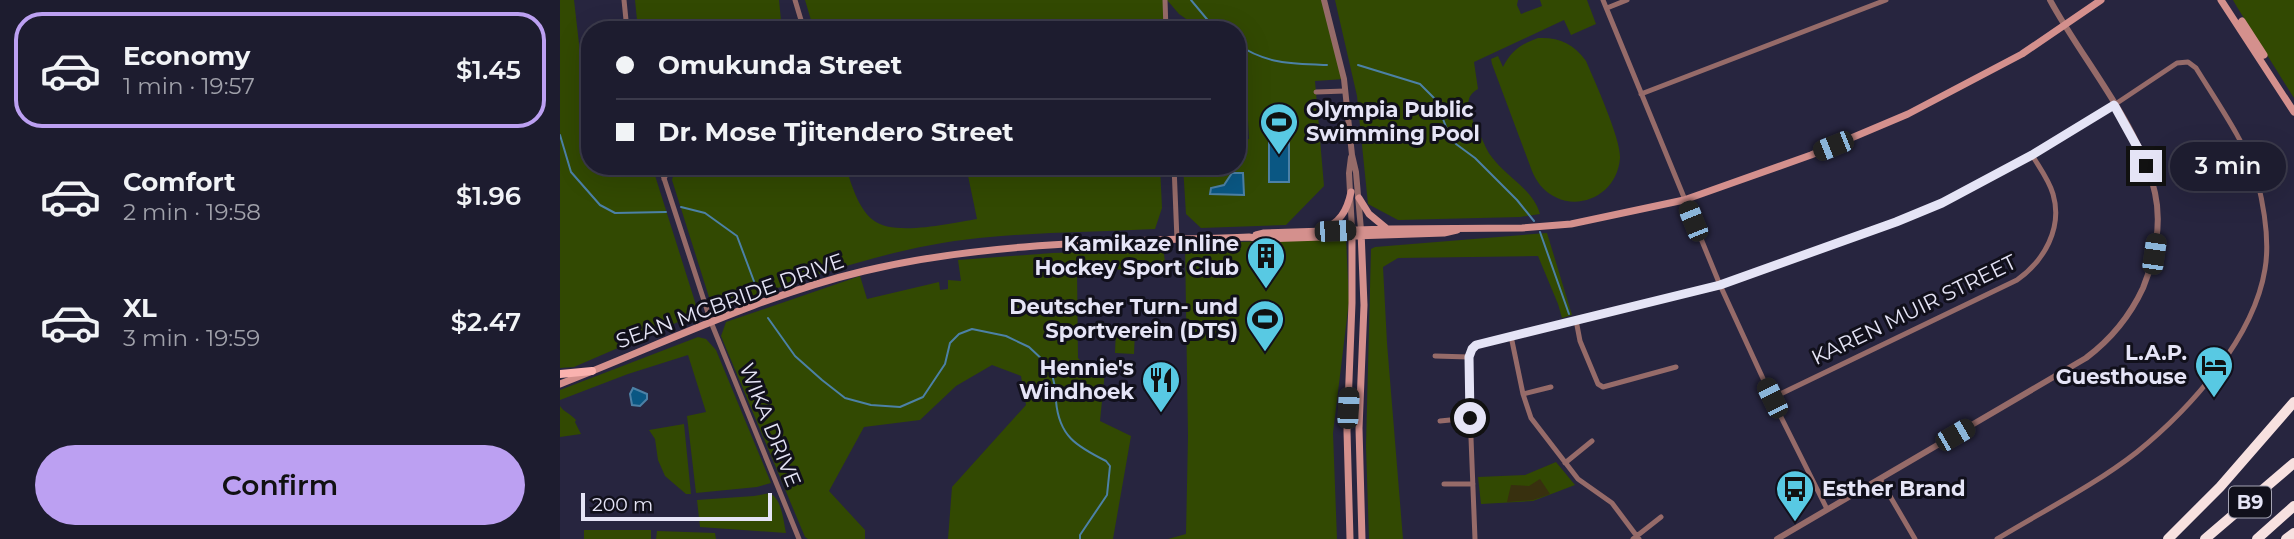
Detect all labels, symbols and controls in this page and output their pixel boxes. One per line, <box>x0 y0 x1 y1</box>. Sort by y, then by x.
icon: car <box>39 39 102 102</box>
text: Economy <box>123 40 250 72</box>
text: Omukunda Street <box>658 49 902 81</box>
text: $1.45 <box>456 54 521 86</box>
text: 1 min · 19:57 <box>123 72 255 100</box>
place label: Olympia Public Swimming Pool <box>1306 97 1480 146</box>
sports icon: Olympia Public Swimming Pool <box>1258 101 1300 156</box>
text: Dr. Mose Tjitendero Street <box>658 116 1014 148</box>
car <box>1810 128 1857 164</box>
callout: 3 min <box>2170 142 2286 190</box>
route end <box>2130 150 2162 182</box>
text: 3 min <box>2195 152 2261 180</box>
icon: car <box>39 165 102 228</box>
text: Comfort <box>123 166 235 198</box>
text: $1.96 <box>456 180 521 212</box>
text: 2 min · 19:58 <box>123 198 261 226</box>
car <box>1676 198 1711 244</box>
car <box>1314 220 1357 242</box>
place label: Kamikaze Inline Hockey Sport Club <box>1034 231 1239 280</box>
car <box>2141 232 2168 276</box>
building icon: Kamikaze Inline Hockey Sport Club <box>1245 235 1287 290</box>
street label: SEAN MCBRIDE DRIVE <box>612 248 847 353</box>
street label: KAREN MUIR STREET <box>1807 249 2020 370</box>
icon: car <box>39 291 102 354</box>
text: XL <box>123 292 157 324</box>
place label: Deutscher Turn- und Sportverein (DTS) <box>1009 294 1238 343</box>
sports icon: Deutscher Turn- und Sportverein (DTS) <box>1244 298 1286 353</box>
text: $2.47 <box>451 306 521 338</box>
text: 3 min · 19:59 <box>123 324 260 352</box>
place label: L.A.P. Guesthouse <box>2056 340 2187 389</box>
hotel icon: L.A.P. Guesthouse <box>2193 344 2235 399</box>
place label: Hennie's Windhoek <box>1019 355 1134 404</box>
street label: WIKA DRIVE <box>734 359 807 490</box>
restaurant icon: Hennie's Windhoek <box>1140 359 1182 414</box>
car <box>1754 375 1791 421</box>
car <box>1337 386 1360 430</box>
route start <box>1454 402 1486 434</box>
car <box>1932 415 1979 455</box>
button: Confirm <box>35 445 525 525</box>
bus stop icon: Esther Brand <box>1774 468 1816 523</box>
place label: Esther Brand <box>1822 476 1966 501</box>
road number: B9 <box>2229 486 2271 517</box>
scale bar <box>581 490 772 522</box>
text: 200 m <box>592 493 653 516</box>

